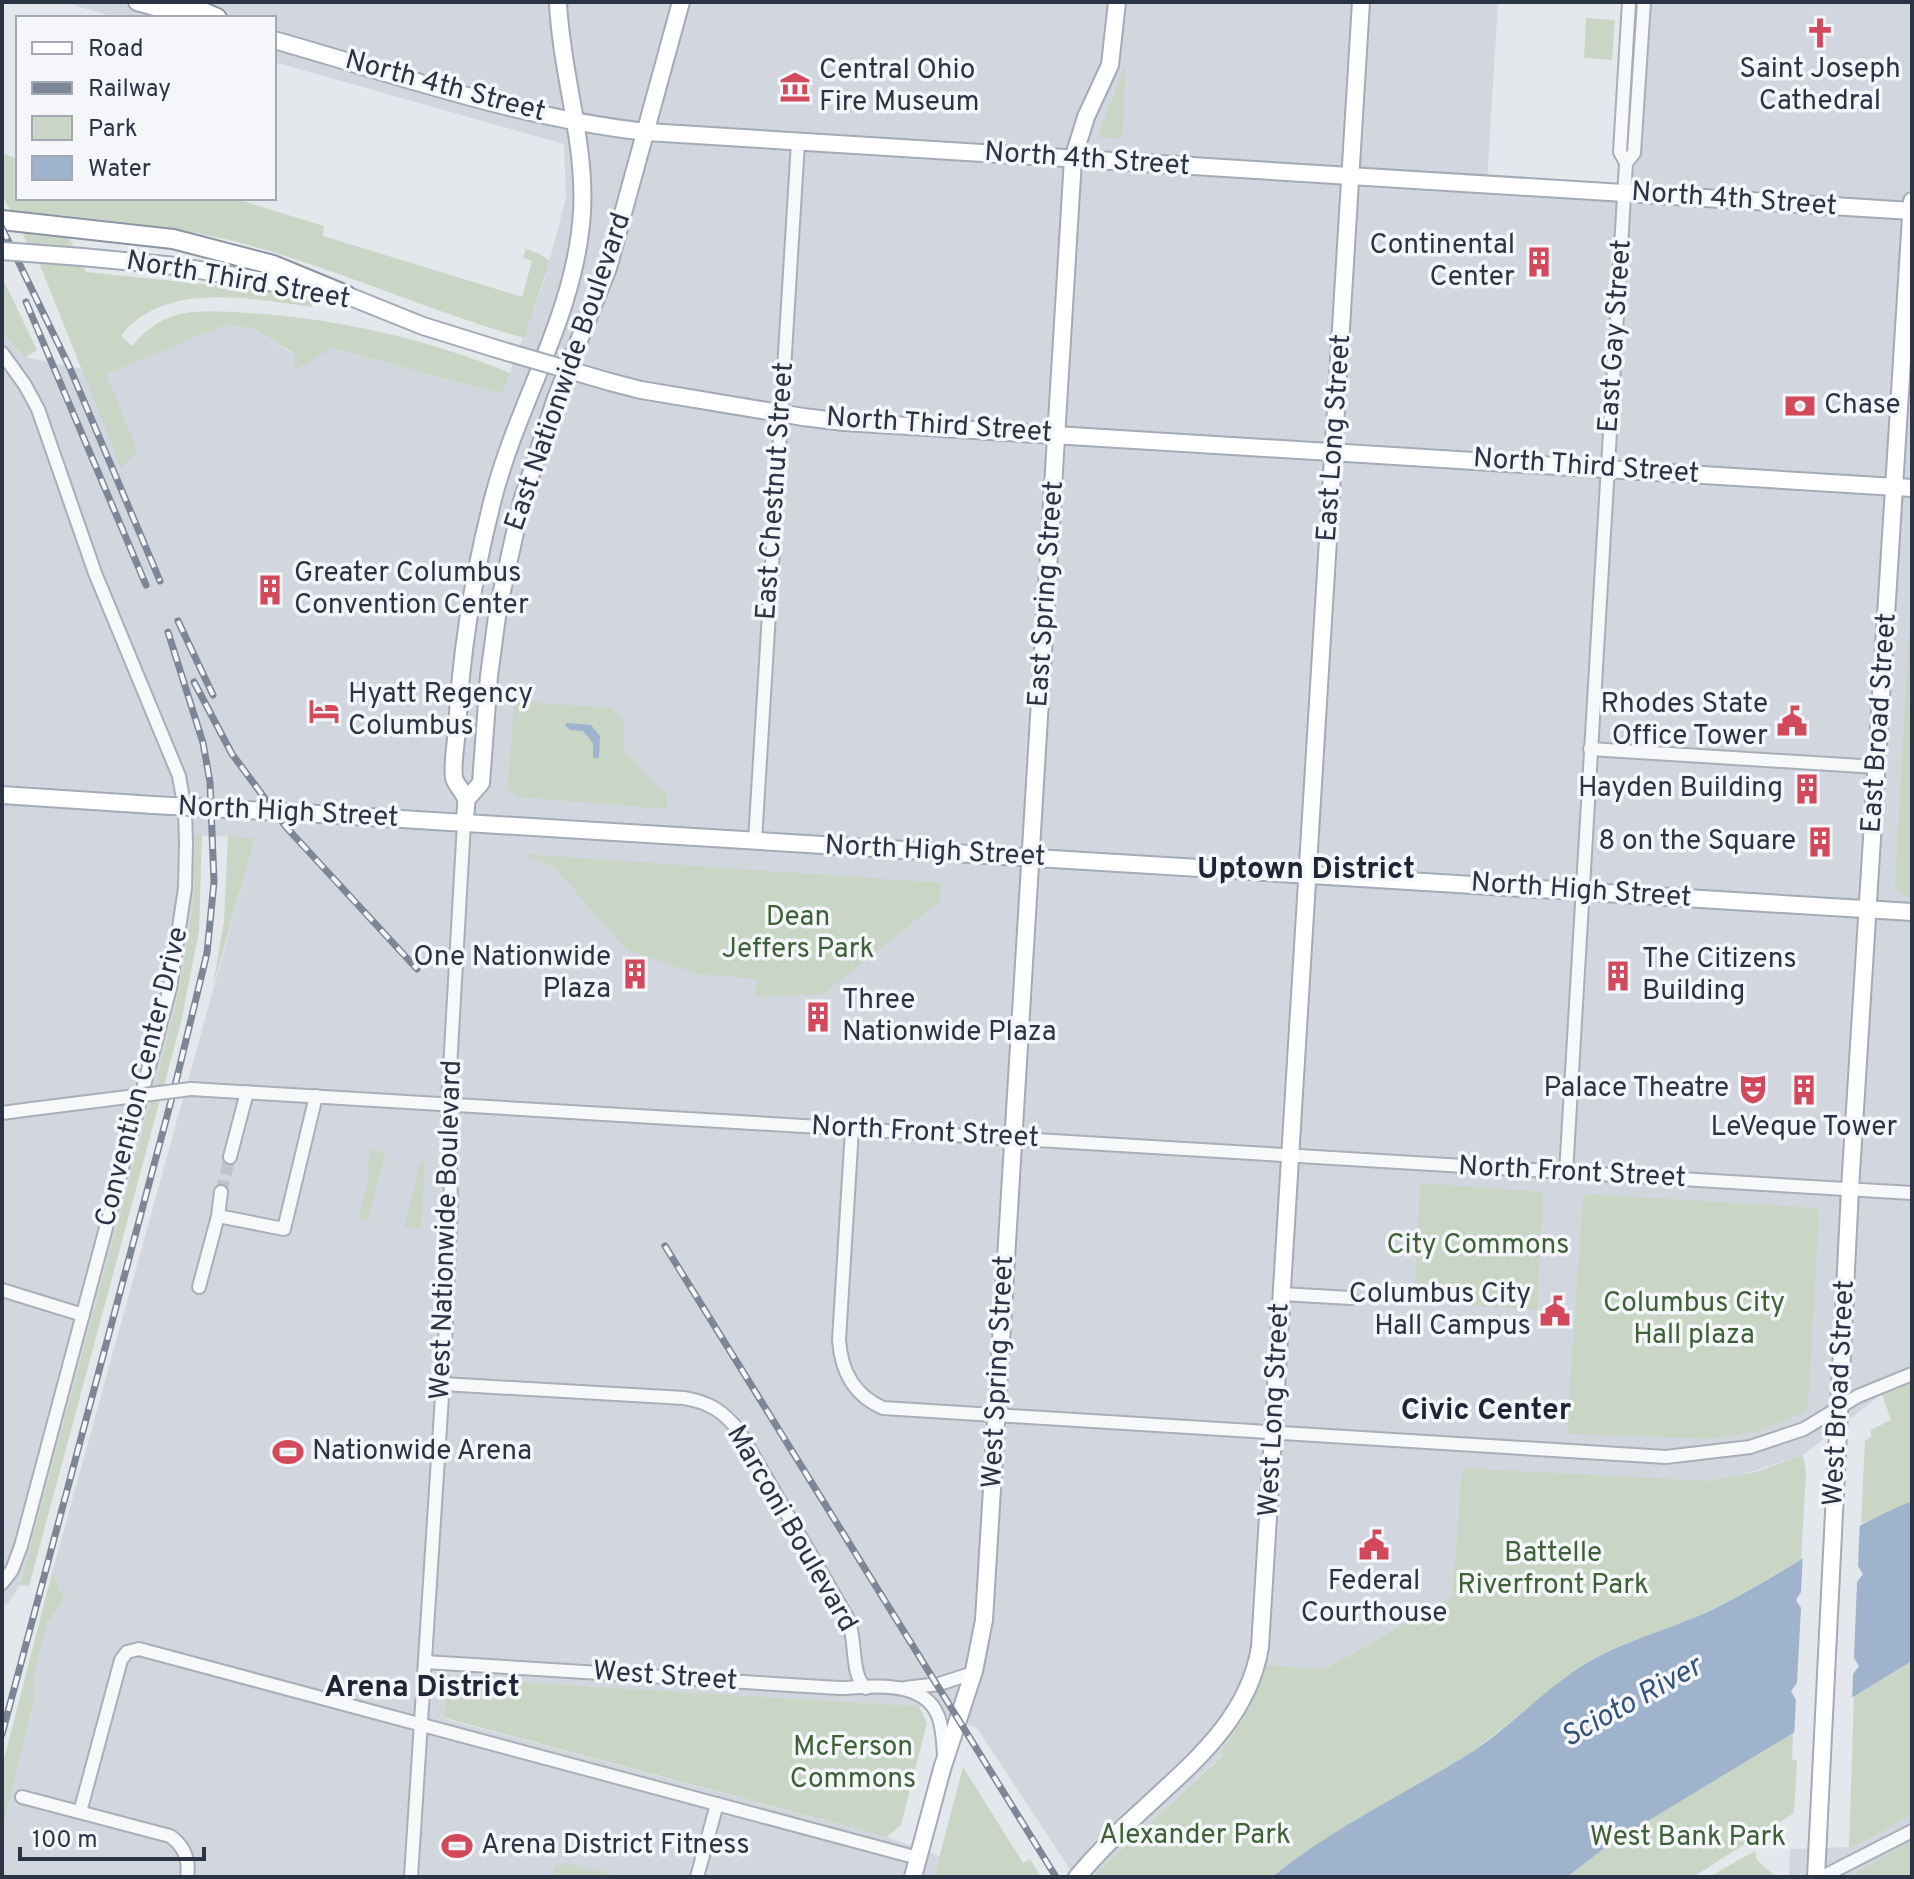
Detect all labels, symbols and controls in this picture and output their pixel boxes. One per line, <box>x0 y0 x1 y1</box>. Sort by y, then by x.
legend <box>16 16 276 200</box>
church icon: Saint Joseph Cathedral <box>1803 16 1837 50</box>
text: Road <box>88 35 144 65</box>
street label: North 4th Street <box>341 43 549 131</box>
place label: Saint Joseph Cathedral <box>1739 52 1901 120</box>
place label: Central Ohio Fire Museum <box>819 53 980 121</box>
museum icon: Central Ohio Fire Museum <box>778 70 812 104</box>
text: Railway <box>88 75 171 105</box>
text: Park <box>88 115 138 145</box>
street label: North 4th Street <box>983 135 1191 185</box>
text: Water <box>88 155 151 185</box>
street label: North 4th Street <box>1630 175 1838 225</box>
street label: East Nationwide Boulevard <box>498 208 640 536</box>
place label: Continental Center <box>1370 228 1515 296</box>
street label: East Gay Street <box>1591 238 1641 434</box>
street label: North Third Street <box>123 244 353 318</box>
building icon: Continental Center <box>1522 245 1556 279</box>
street label: East Long Street <box>1310 333 1360 543</box>
street label: East Chestnut Street <box>749 361 803 621</box>
place label: Chase <box>1824 388 1901 424</box>
bank icon: Chase <box>1783 389 1817 423</box>
street label: North Third Street <box>825 400 1053 452</box>
street label: North Third Street <box>1472 441 1700 493</box>
street label: East Spring Street <box>1021 479 1073 709</box>
place label: Greater Columbus Convention Center <box>294 556 529 624</box>
building icon: Greater Columbus Convention Center <box>253 573 287 607</box>
street label: East Broad Street <box>1854 612 1906 834</box>
place label: Hyatt Regency Columbus <box>348 677 533 745</box>
place label: Rhodes State Office Tower <box>1600 687 1768 755</box>
hotel icon: Hyatt Regency Columbus <box>307 694 341 728</box>
public building icon: Rhodes State Office Tower <box>1775 704 1809 738</box>
place label: Hayden Building <box>1578 771 1783 807</box>
building icon: Hayden Building <box>1790 772 1824 806</box>
street label: North High Street <box>177 789 399 837</box>
place label: 8 on the Square <box>1598 824 1796 860</box>
building icon: 8 on the Square <box>1803 825 1837 859</box>
street label: North High Street <box>824 828 1046 876</box>
district label: Uptown District <box>1197 852 1415 889</box>
street label: North High Street <box>1470 865 1692 917</box>
park label: Dean Jeffers Park <box>722 900 874 968</box>
street label: Convention Center Drive <box>88 923 198 1231</box>
place label: One Nationwide Plaza <box>413 940 611 1008</box>
place label: The Citizens Building <box>1642 942 1797 1010</box>
building icon: One Nationwide Plaza <box>618 957 652 991</box>
building icon: The Citizens Building <box>1601 959 1635 993</box>
place label: Three Nationwide Plaza <box>842 983 1056 1051</box>
building icon: Three Nationwide Plaza <box>801 1000 835 1034</box>
street label: West Nationwide Boulevard <box>423 1059 471 1401</box>
place label: Palace Theatre <box>1544 1071 1729 1107</box>
theatre icon: Palace Theatre <box>1736 1072 1770 1106</box>
building icon: LeVeque Tower <box>1787 1073 1821 1107</box>
street label: North Front Street <box>810 1109 1040 1157</box>
place label: LeVeque Tower <box>1711 1110 1898 1146</box>
street label: North Front Street <box>1457 1149 1687 1197</box>
park label: City Commons <box>1386 1228 1570 1264</box>
street label: West Spring Street <box>975 1254 1023 1490</box>
place label: Columbus City Hall Campus <box>1349 1277 1531 1345</box>
street label: West Broad Street <box>1816 1279 1864 1507</box>
park label: Columbus City Hall plaza <box>1603 1286 1785 1354</box>
public building icon: Columbus City Hall Campus <box>1538 1294 1572 1328</box>
street label: West Long Street <box>1251 1302 1299 1518</box>
district label: Civic Center <box>1401 1393 1572 1430</box>
street label: Marconi Boulevard <box>717 1419 865 1639</box>
place label: Nationwide Arena <box>312 1434 532 1470</box>
sports icon: Nationwide Arena <box>271 1435 305 1469</box>
public building icon: Federal Courthouse <box>1357 1528 1391 1562</box>
park label: Battelle Riverfront Park <box>1457 1536 1649 1604</box>
place label: Federal Courthouse <box>1301 1564 1447 1632</box>
water label: Scioto River <box>1555 1648 1711 1757</box>
street label: West Street <box>591 1654 739 1700</box>
district label: Arena District <box>324 1670 520 1707</box>
park label: McFerson Commons <box>790 1730 916 1798</box>
scale bar <box>20 1811 204 1861</box>
park label: Alexander Park <box>1099 1818 1291 1854</box>
park label: West Bank Park <box>1590 1820 1786 1856</box>
text: 100 m <box>32 1826 98 1856</box>
place label: Arena District Fitness <box>481 1828 750 1864</box>
sports icon: Arena District Fitness <box>440 1829 474 1863</box>

